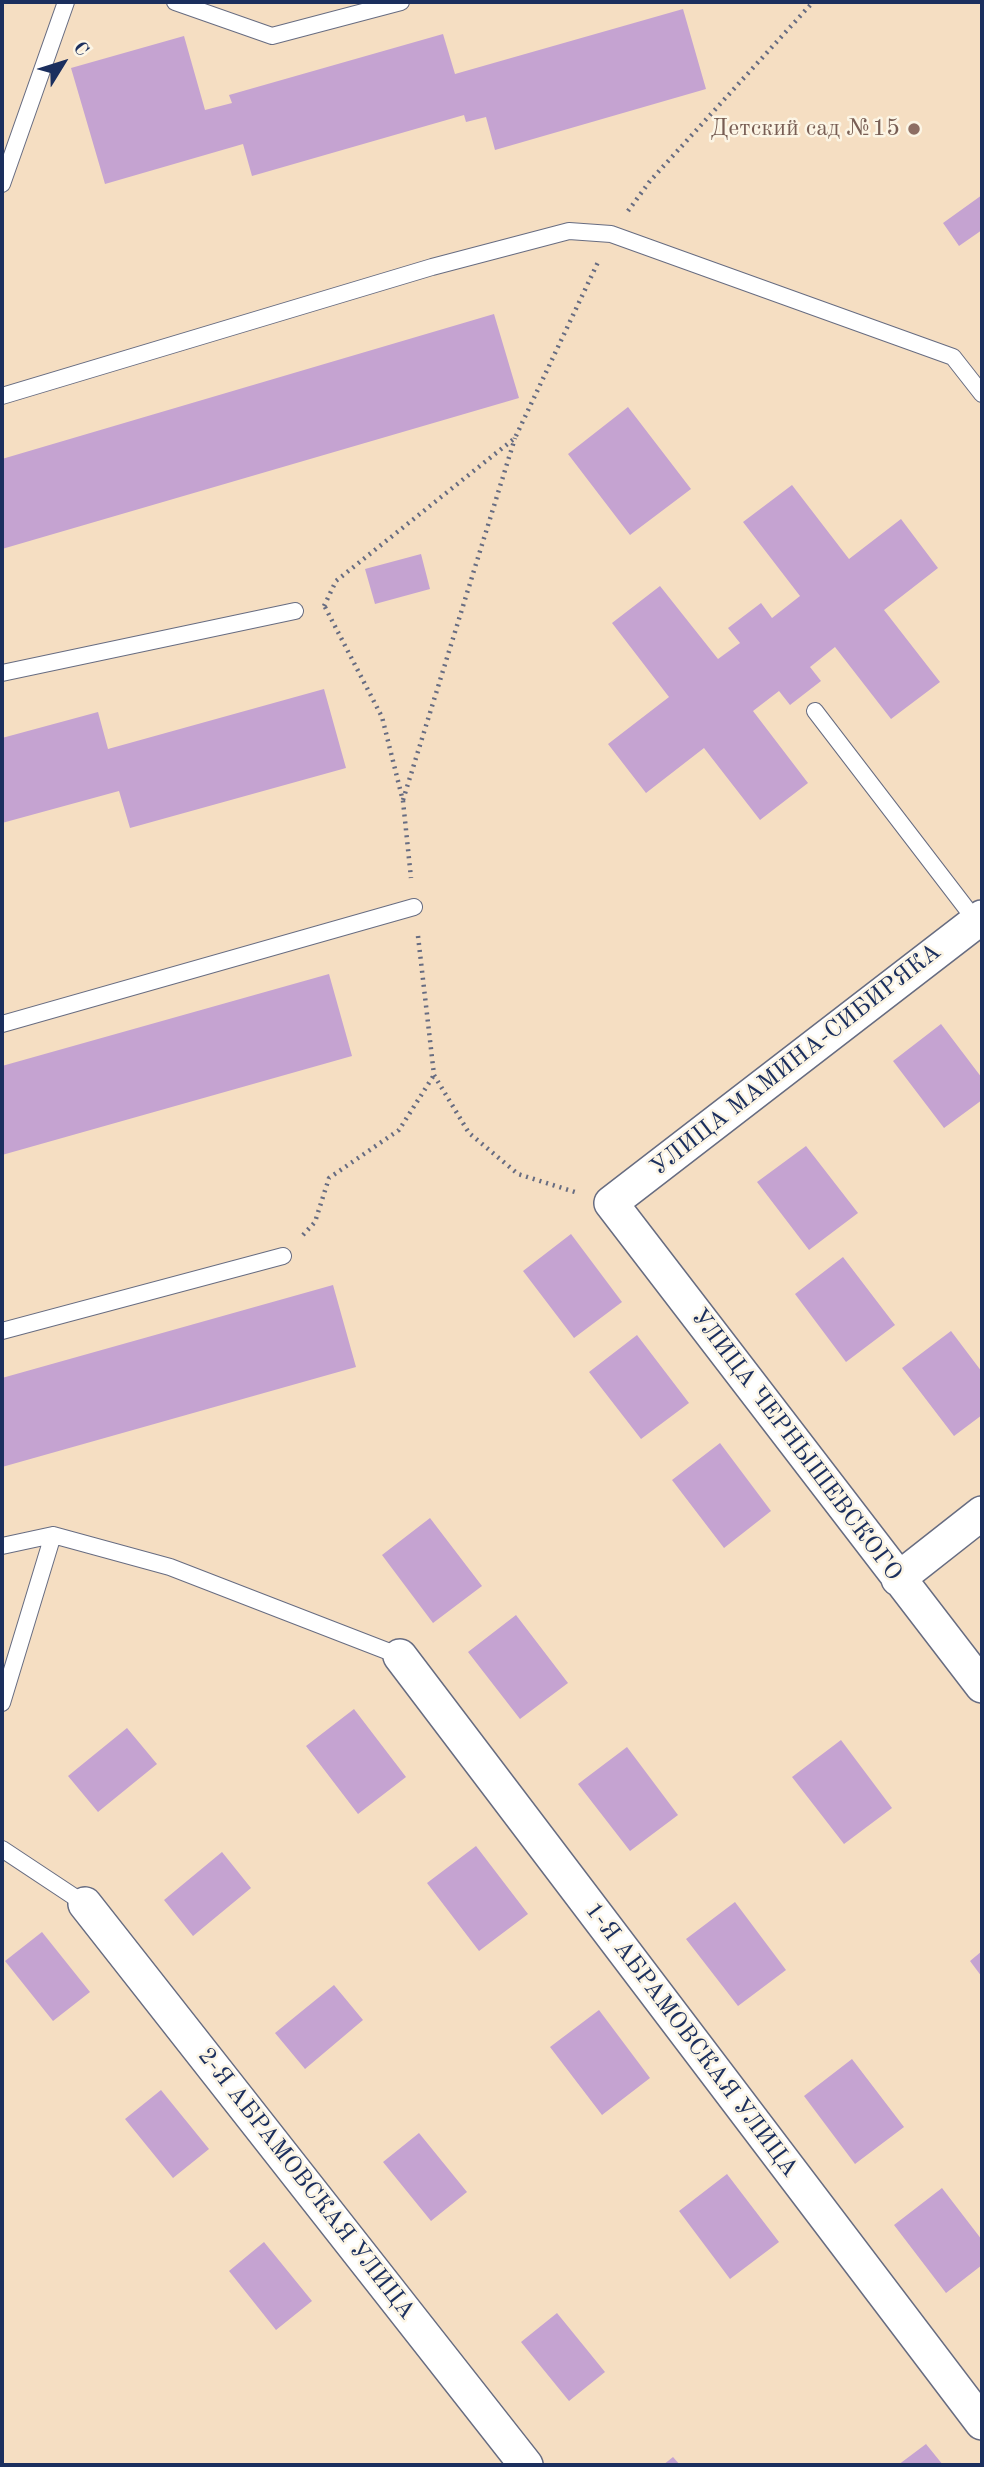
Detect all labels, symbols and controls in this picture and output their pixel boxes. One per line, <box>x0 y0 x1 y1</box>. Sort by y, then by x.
north arrow <box>28 28 98 98</box>
text: С <box>69 39 91 61</box>
place label: Детский сад №15 <box>711 115 900 143</box>
marker: Детский сад №15 <box>906 121 922 137</box>
street label: УЛИЦА МАМИНА-СИБИРЯКА <box>645 938 947 1182</box>
street label: УЛИЦА ЧЕРНЫШЕВСКОГО <box>684 1303 908 1587</box>
street label: 1-Я АБРАМОВСКАЯ УЛИЦА <box>578 1897 804 2183</box>
street label: 2-Я АБРАМОВСКАЯ УЛИЦА <box>191 2043 421 2325</box>

